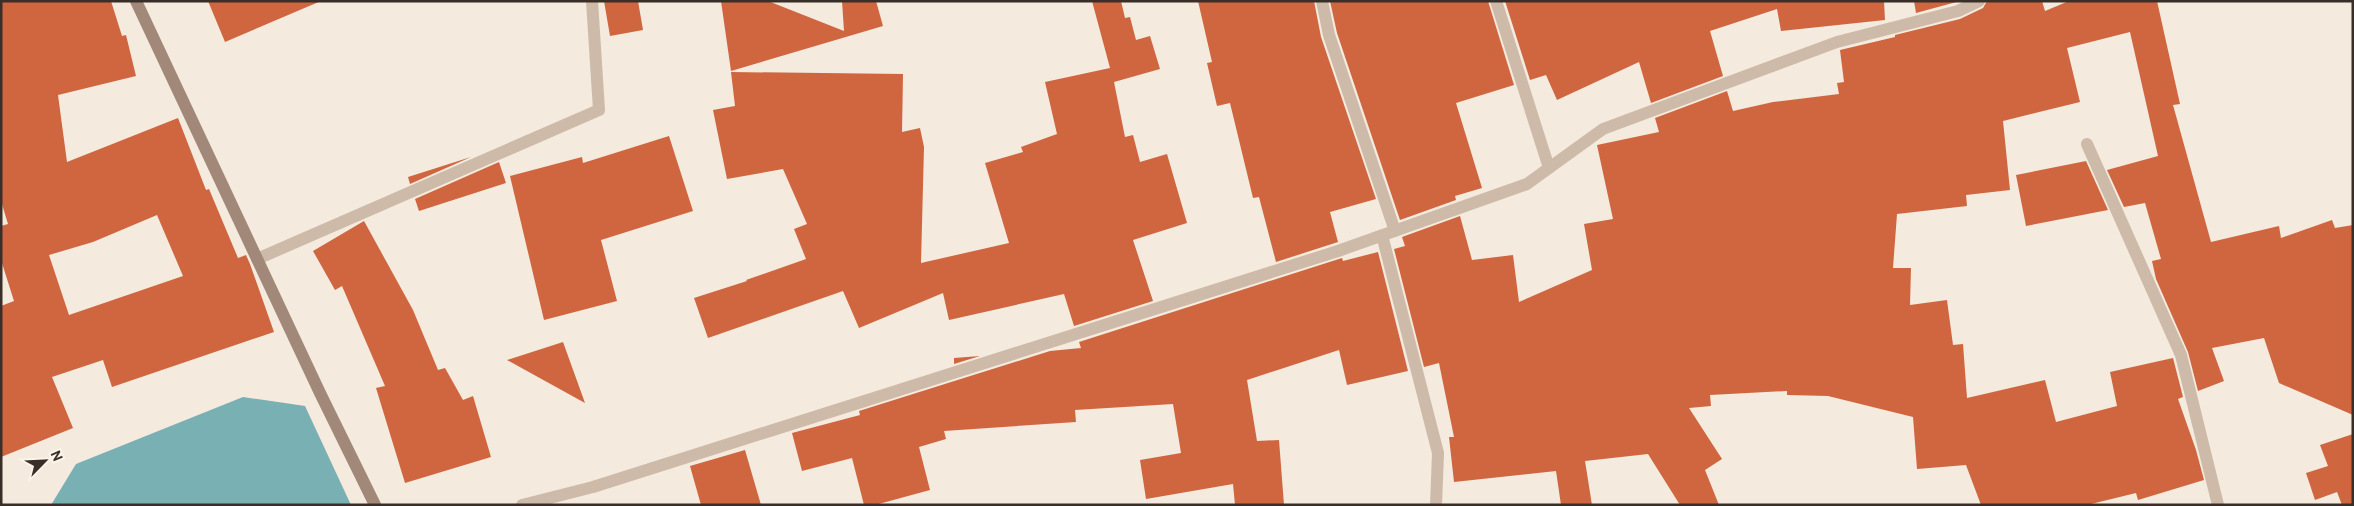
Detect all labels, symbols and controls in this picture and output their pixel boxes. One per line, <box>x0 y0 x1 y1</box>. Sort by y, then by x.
north arrow <box>20 436 70 486</box>
text: N <box>46 448 65 464</box>

